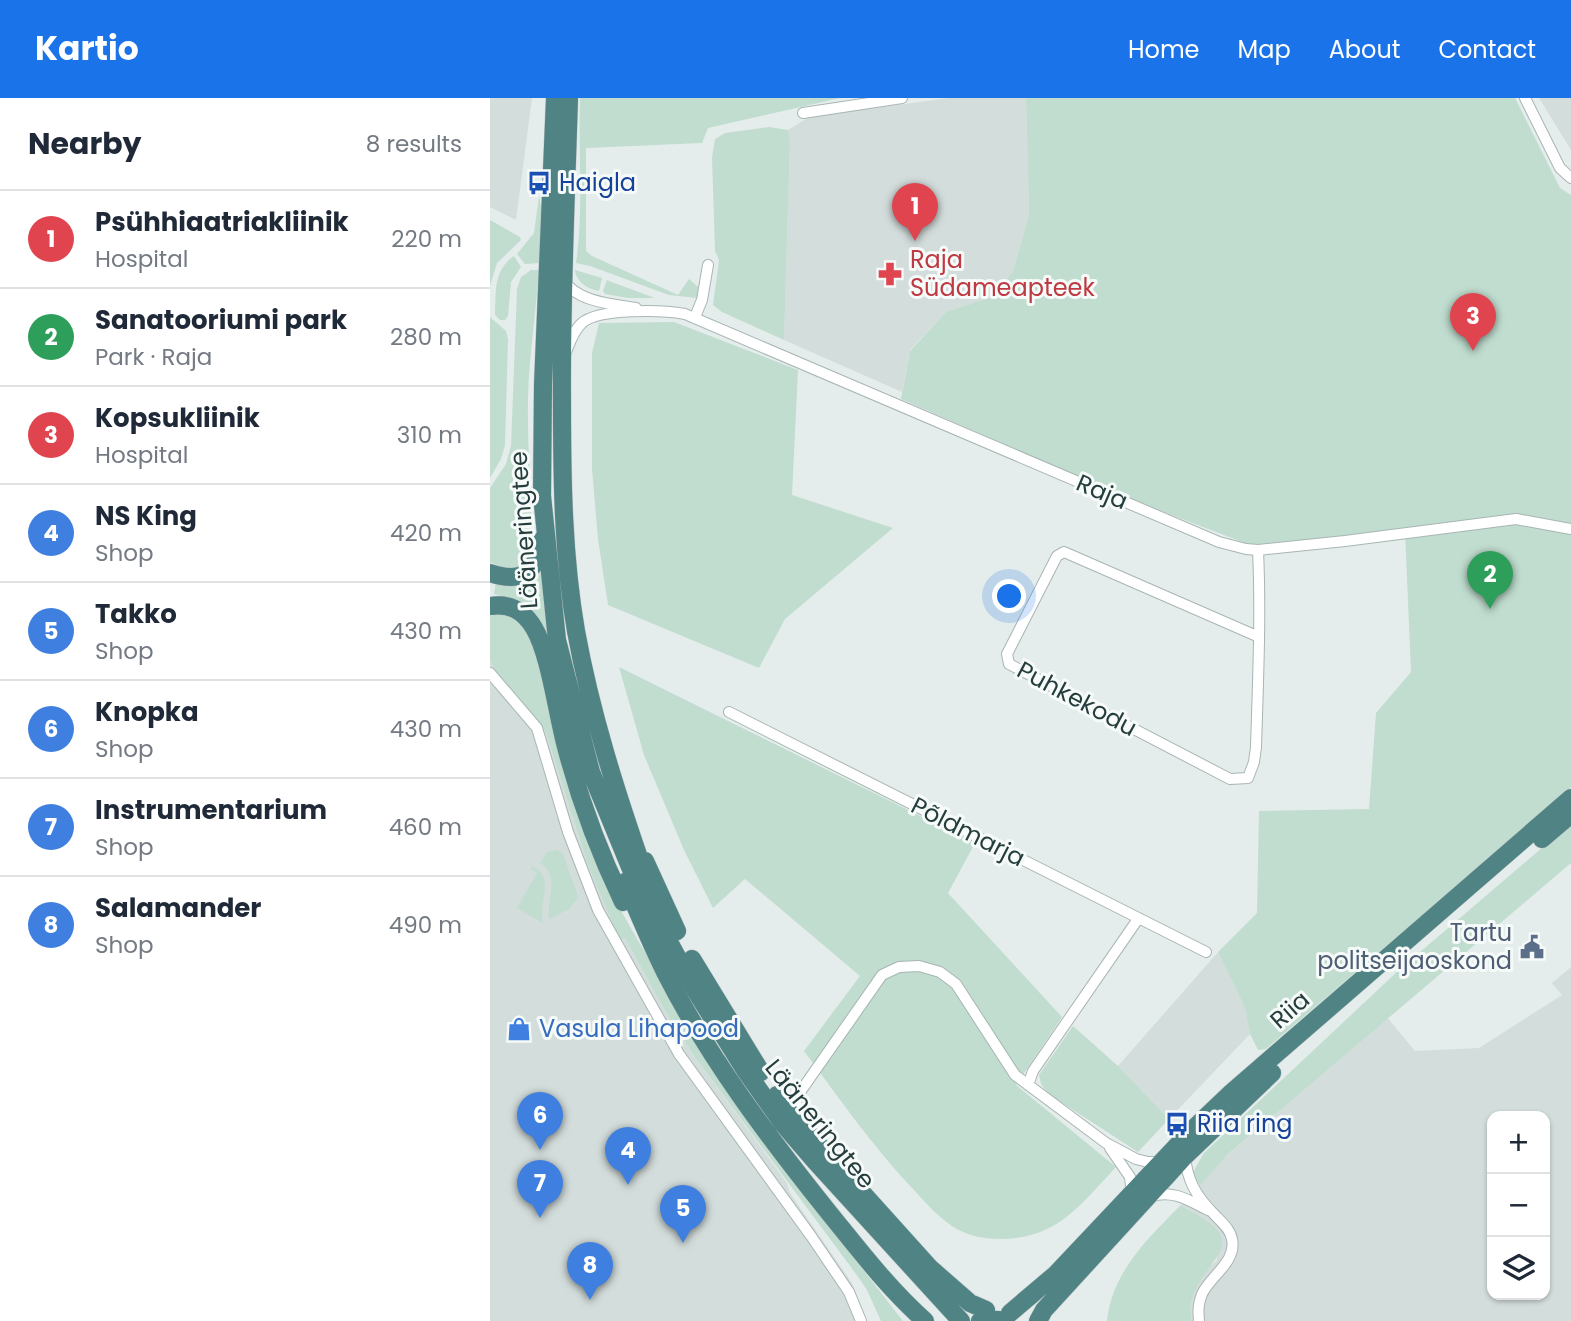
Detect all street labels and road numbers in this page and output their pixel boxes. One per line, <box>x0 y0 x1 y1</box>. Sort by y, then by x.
street label: Lääneringtee <box>502 450 545 610</box>
street label: Raja <box>1071 466 1133 517</box>
street label: Puhkekodu <box>1012 653 1143 744</box>
street label: Põldmarja <box>906 789 1031 874</box>
street label: Riia <box>1263 983 1317 1036</box>
street label: Lääneringtee <box>758 1052 883 1195</box>

